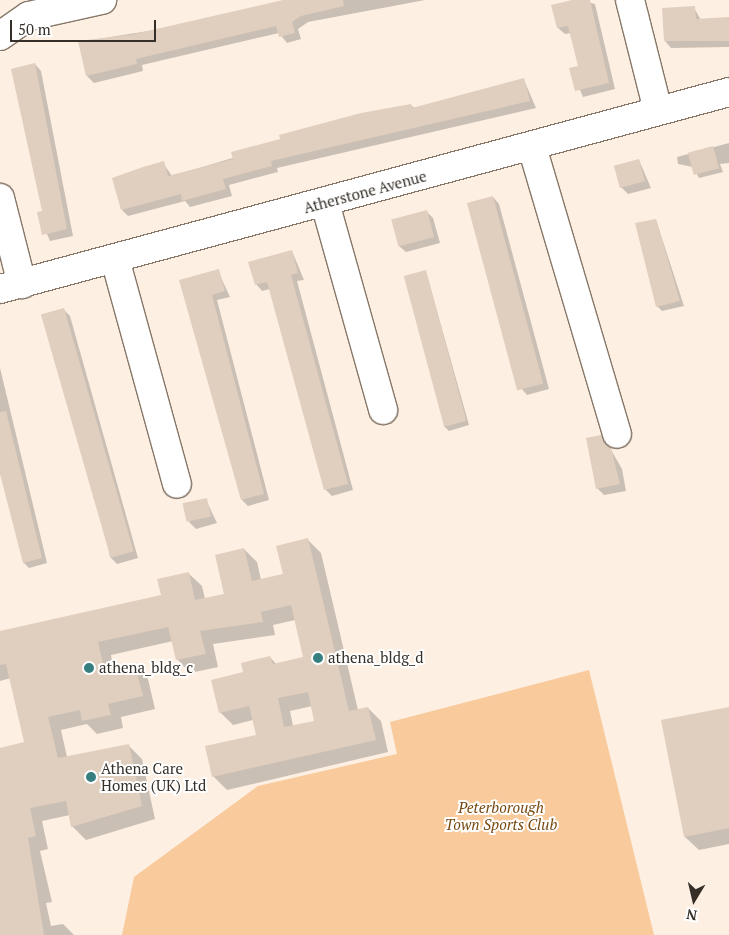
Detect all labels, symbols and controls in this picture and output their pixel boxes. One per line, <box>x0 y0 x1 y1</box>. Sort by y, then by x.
scale bar <box>12 10 159 42</box>
text: 50 m <box>18 19 51 39</box>
street label: Atherstone Avenue <box>301 167 429 217</box>
place label: athena_bldg_d <box>328 649 424 667</box>
marker: athena_bldg_d <box>312 652 324 664</box>
place label: athena_bldg_c <box>99 659 193 677</box>
marker: athena_bldg_c <box>83 662 95 674</box>
place label: Athena Care Homes (UK) Ltd <box>101 759 206 794</box>
marker: Athena Care Homes (UK) Ltd <box>85 771 97 783</box>
park label: Peterborough Town Sports Club <box>445 798 557 833</box>
north arrow <box>669 875 719 925</box>
text: N <box>685 905 698 926</box>

